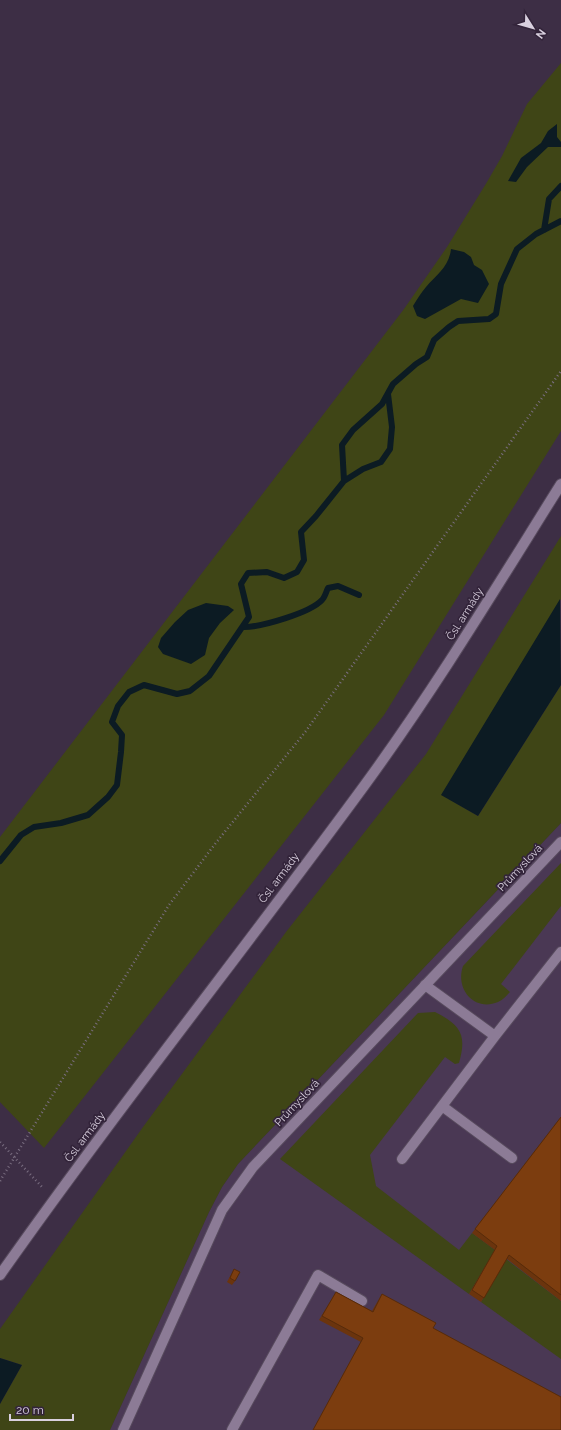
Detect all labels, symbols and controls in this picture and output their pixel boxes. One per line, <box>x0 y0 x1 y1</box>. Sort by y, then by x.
north arrow <box>513 8 553 48</box>
text: N <box>533 26 548 41</box>
street label: Čsl. armády <box>443 585 486 643</box>
street label: Průmyslová <box>495 842 545 894</box>
street label: Čsl. armády <box>255 850 302 906</box>
street label: Průmyslová <box>272 1077 322 1129</box>
street label: Čsl. armády <box>61 1109 108 1165</box>
scale bar <box>10 1396 73 1422</box>
text: 20 m <box>16 1403 44 1417</box>

